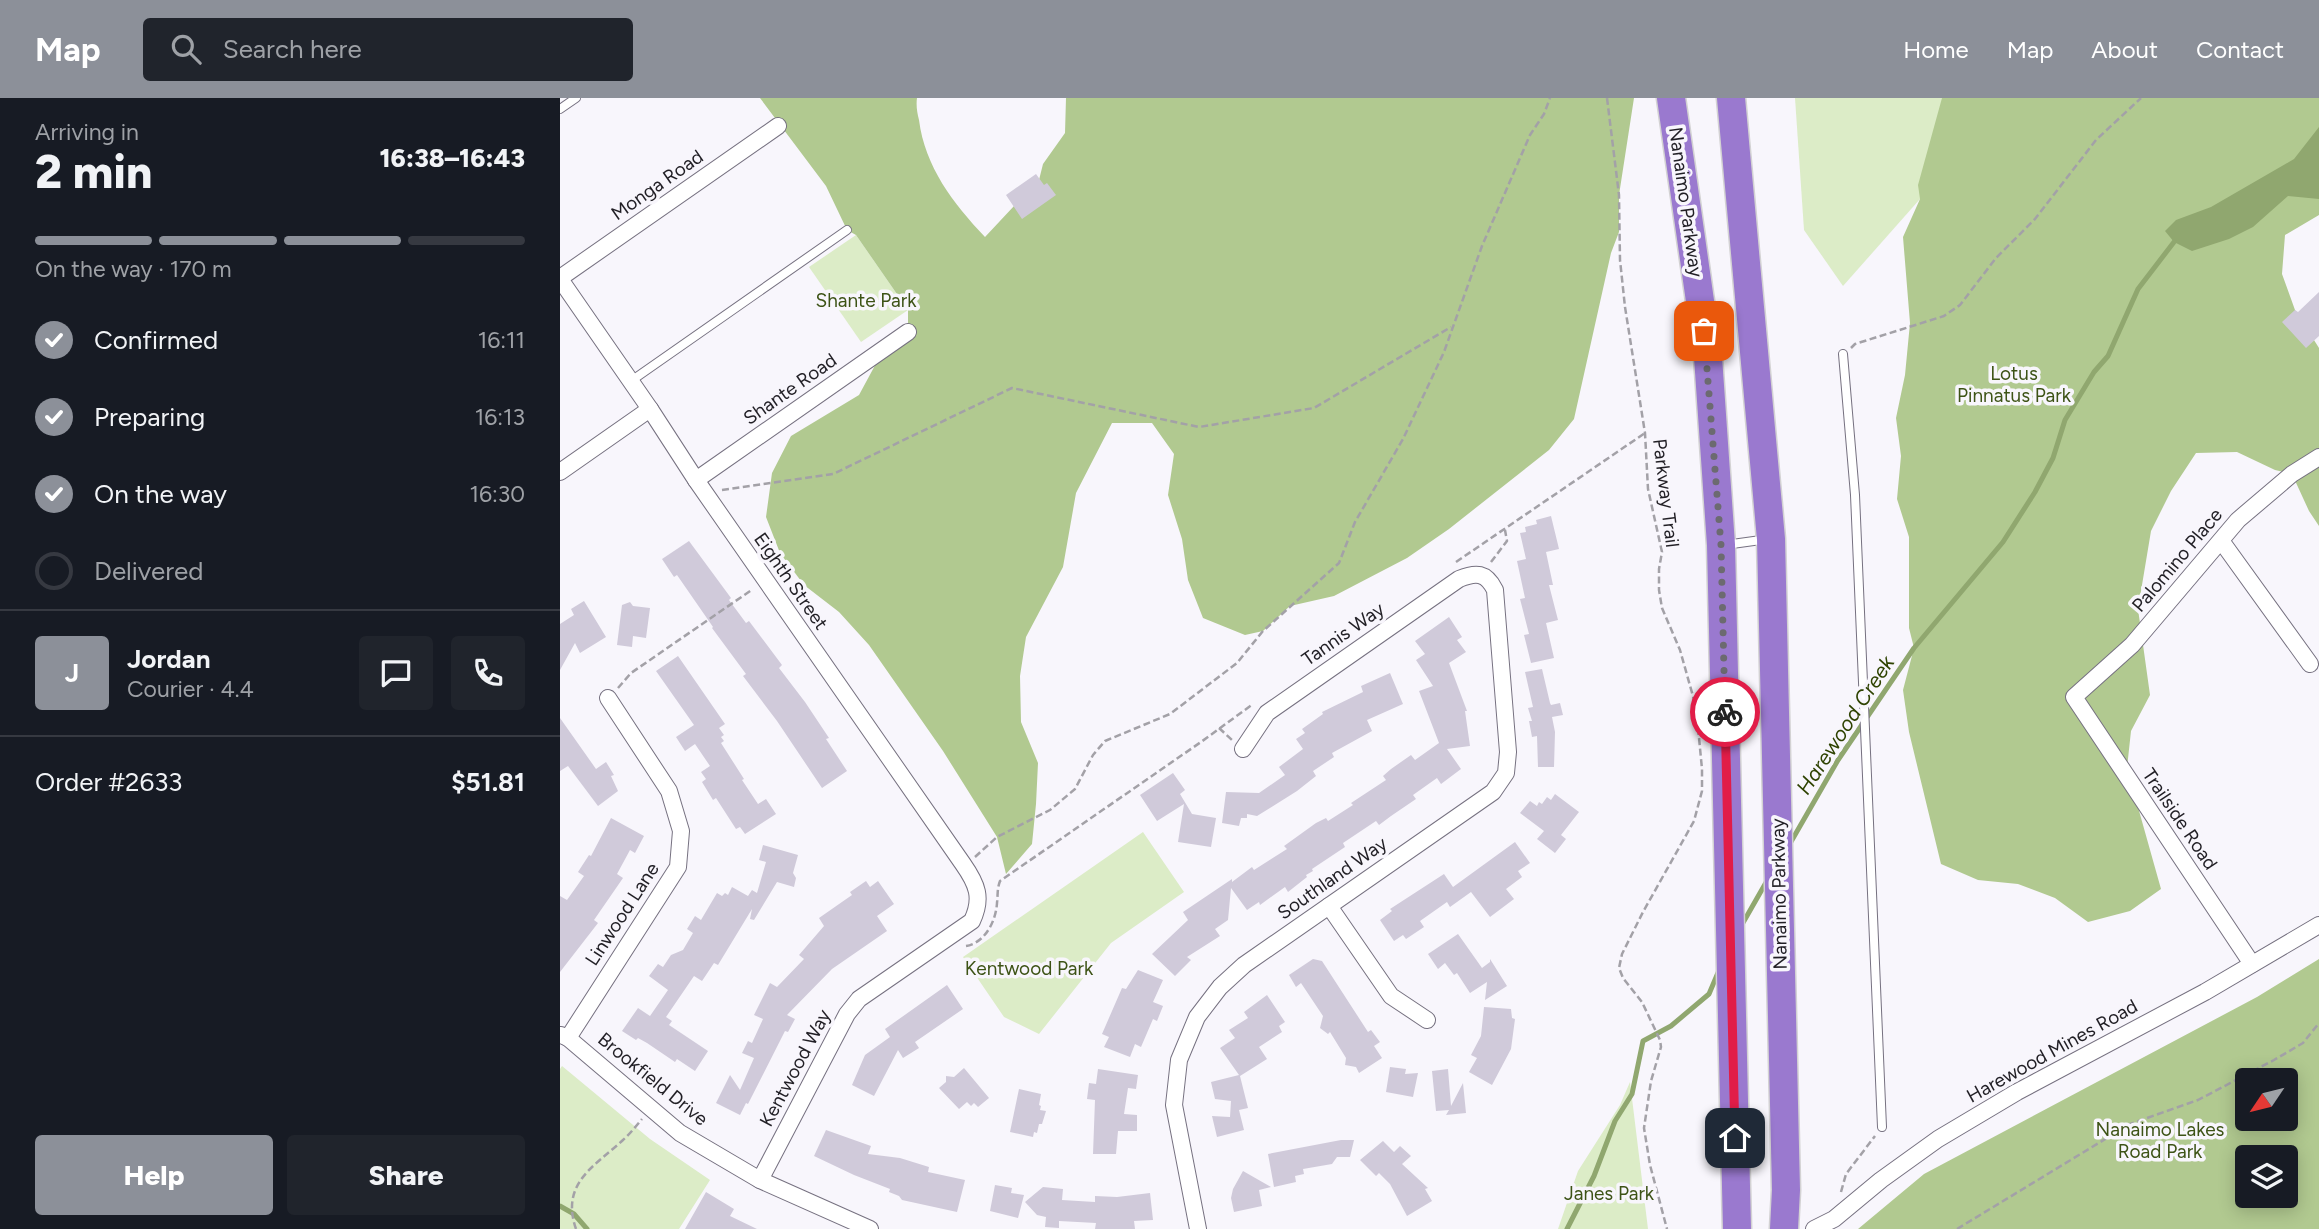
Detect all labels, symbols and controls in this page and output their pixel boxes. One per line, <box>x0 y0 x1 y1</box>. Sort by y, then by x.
search box <box>143 18 633 81</box>
text: Map <box>35 30 101 69</box>
icon: search <box>167 30 205 68</box>
text: Search here <box>223 33 362 65</box>
text: Home <box>1903 35 1969 64</box>
text: Map <box>2007 35 2053 64</box>
text: About <box>2091 35 2158 64</box>
text: Contact <box>2196 35 2284 64</box>
text: Arriving in <box>35 118 139 146</box>
street label: Nanaimo Parkway <box>1664 125 1708 279</box>
text: 16:38–16:43 <box>380 142 525 174</box>
text: 2 min <box>35 144 152 200</box>
street label: Monga Road <box>607 145 707 225</box>
text: On the way · 170 m <box>35 255 232 283</box>
park label: Shante Park <box>816 289 917 312</box>
pin <box>1674 301 1734 361</box>
icon: bag <box>1685 312 1723 350</box>
icon: check <box>35 321 73 359</box>
text: Confirmed <box>94 324 218 356</box>
text: 16:11 <box>478 326 525 354</box>
street label: Shante Road <box>739 348 841 430</box>
park label: Lotus Pinnatus Park <box>1957 362 2072 407</box>
icon: check <box>35 398 73 436</box>
text: Preparing <box>94 401 205 433</box>
text: 16:13 <box>475 403 525 431</box>
street label: Parkway Trail <box>1648 437 1684 549</box>
icon: check <box>35 475 73 513</box>
text: On the way <box>94 478 227 510</box>
text: 16:30 <box>469 480 525 508</box>
street label: Palomino Place <box>2127 504 2227 616</box>
street label: Eighth Street <box>749 528 833 634</box>
text: Delivered <box>94 555 203 587</box>
street label: Tannis Way <box>1297 597 1389 671</box>
button: chat <box>359 636 433 710</box>
button: phone <box>451 636 525 710</box>
text: Jordan <box>127 643 210 675</box>
water label: Harewood Creek <box>1791 650 1900 799</box>
text: J <box>65 657 79 689</box>
text: Courier · 4.4 <box>127 675 254 703</box>
courier <box>1690 677 1760 747</box>
icon: bike <box>1706 693 1744 731</box>
street label: Trailside Road <box>2138 764 2222 874</box>
text: Order #2633 <box>35 766 183 798</box>
text: $51.81 <box>451 766 525 798</box>
street label: Nanaimo Parkway <box>1766 818 1792 970</box>
street label: Southland Way <box>1273 832 1391 924</box>
street label: Linwood Lane <box>580 858 664 970</box>
park label: Kentwood Park <box>965 957 1094 980</box>
street label: Harewood Mines Road <box>1963 994 2141 1108</box>
street label: Kentwood Way <box>755 1006 835 1130</box>
street label: Brookfield Drive <box>593 1028 713 1130</box>
north arrow <box>2235 1068 2298 1130</box>
map controls <box>2235 1068 2298 1208</box>
pin <box>1705 1108 1765 1168</box>
park label: Nanaimo Lakes Road Park <box>2096 1118 2225 1163</box>
icon: home <box>1716 1119 1754 1157</box>
button: Help <box>35 1135 273 1215</box>
button: Share <box>287 1135 525 1215</box>
button: layers <box>2235 1145 2298 1208</box>
park label: Janes Park <box>1564 1182 1655 1205</box>

